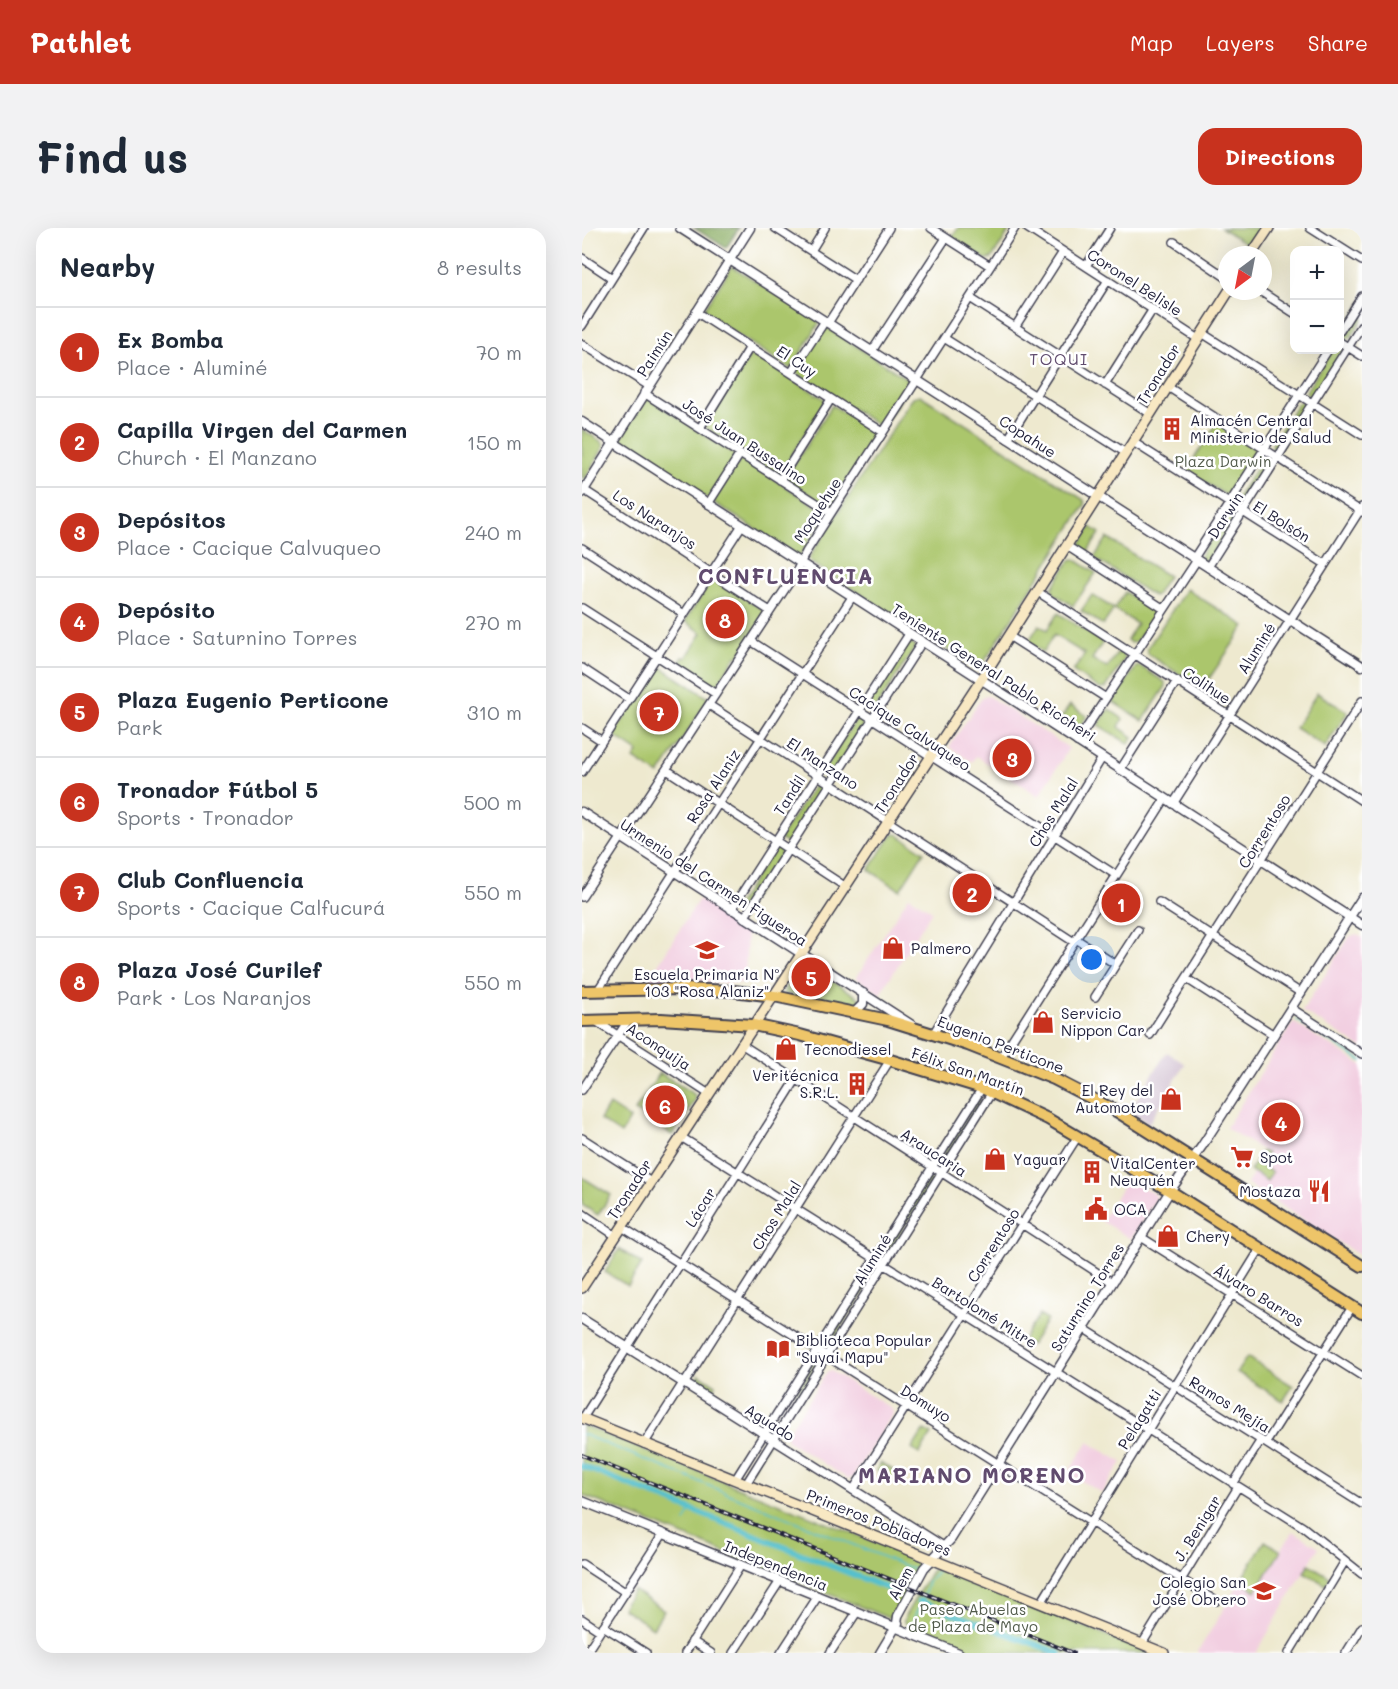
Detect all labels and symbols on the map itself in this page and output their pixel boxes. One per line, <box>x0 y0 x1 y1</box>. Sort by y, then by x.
street label: Coronel Belisle <box>1084 244 1186 320</box>
north arrow <box>1218 246 1272 300</box>
street label: Paimún <box>632 326 676 380</box>
street label: Tronador <box>1131 340 1185 408</box>
street label: El Cuy <box>773 341 821 381</box>
district label: TOQUI <box>1029 348 1089 369</box>
street label: José Juan Bussalino <box>679 393 811 489</box>
street label: Copahue <box>996 410 1060 462</box>
place label: Almacén Central Ministerio de Salud <box>1190 410 1331 447</box>
building icon: Almacén Central Ministerio de Salud <box>1159 416 1185 442</box>
park label: Plaza Darwin <box>1175 451 1271 471</box>
street label: Moquehue <box>788 474 846 546</box>
street label: Los Naranjos <box>609 485 701 553</box>
street label: Darwin <box>1203 488 1247 542</box>
street label: El Bolsón <box>1250 496 1314 546</box>
district label: CONFLUENCIA <box>698 562 874 589</box>
pin: 8 <box>706 596 744 642</box>
street label: Teniente General Pablo Riccheri <box>888 598 1100 746</box>
street label: Aluminé <box>1233 619 1279 677</box>
street label: Colihue <box>1179 662 1235 708</box>
street label: Cacique Calvuqueo <box>845 681 975 775</box>
pin: 7 <box>640 690 679 734</box>
street label: El Manzano <box>783 732 863 794</box>
pin: 3 <box>992 736 1032 780</box>
street label: Rosa Alaniz <box>682 745 744 827</box>
street label: Tronador <box>869 749 923 817</box>
street label: Tandil <box>769 771 809 819</box>
street label: Chos Malal <box>1024 773 1082 851</box>
street label: Correntoso <box>1233 790 1295 872</box>
street label: Urmenio del Carmen Figueroa <box>616 814 812 950</box>
pin: 2 <box>952 870 992 916</box>
pin: 1 <box>1102 880 1140 926</box>
shop icon: Palmero <box>880 935 906 961</box>
school or university icon: Escuela Primaria Nº 103 "Rosa Alaniz" <box>694 937 720 963</box>
place label: Palmero <box>911 938 971 958</box>
your location <box>1077 945 1106 974</box>
pin: 5 <box>792 954 830 999</box>
place label: Escuela Primaria Nº 103 "Rosa Alaniz" <box>634 964 780 1001</box>
place label: Servicio Nippon Car <box>1061 1003 1145 1040</box>
shop icon: Servicio Nippon Car <box>1030 1009 1056 1035</box>
street label: Eugenio Perticone <box>935 1011 1067 1077</box>
street label: Aconquija <box>623 1018 695 1074</box>
shop icon: Tecnodiesel <box>773 1036 799 1062</box>
place label: Tecnodiesel <box>804 1039 891 1059</box>
street label: Félix San Martín <box>909 1042 1027 1100</box>
place label: Veritécnica S.R.L. <box>752 1065 839 1102</box>
building icon: Veritécnica S.R.L. <box>844 1071 870 1097</box>
place label: El Rey del Automotor <box>1075 1080 1153 1117</box>
pin: 6 <box>646 1082 685 1128</box>
shop icon: El Rey del Automotor <box>1158 1086 1184 1112</box>
pin: 4 <box>1262 1100 1300 1144</box>
street label: Araucaria <box>897 1123 971 1181</box>
supermarket icon: Spot <box>1229 1144 1255 1170</box>
shop icon: Yaguar <box>982 1146 1008 1172</box>
place label: Spot <box>1260 1147 1293 1167</box>
place label: Yaguar <box>1013 1149 1066 1169</box>
place label: VitalCenter Neuquén <box>1110 1153 1196 1190</box>
street label: Tronador <box>602 1155 656 1223</box>
building icon: VitalCenter Neuquén <box>1079 1159 1105 1185</box>
street label: Chos Malal <box>747 1176 805 1254</box>
restaurant icon: Mostaza <box>1306 1178 1332 1204</box>
place label: Mostaza <box>1239 1181 1301 1201</box>
street label: Lácar <box>680 1183 720 1231</box>
public building icon: OCA <box>1083 1196 1109 1222</box>
place label: OCA <box>1114 1199 1147 1219</box>
street label: Correntoso <box>962 1204 1024 1286</box>
shop icon: Chery <box>1155 1223 1181 1249</box>
place label: Chery <box>1186 1226 1230 1246</box>
street label: Aluminé <box>849 1230 895 1288</box>
street label: Saturnino Torres <box>1046 1239 1128 1355</box>
street label: Álvaro Barros <box>1210 1259 1308 1331</box>
street label: Bartolomé Mitre <box>929 1272 1041 1352</box>
place label: Biblioteca Popular "Suyai Mapu" <box>796 1330 932 1367</box>
library icon: Biblioteca Popular "Suyai Mapu" <box>765 1336 791 1362</box>
street label: Ramos Mejía <box>1186 1371 1274 1437</box>
street label: Domuyo <box>897 1380 955 1426</box>
street label: Pelagatti <box>1113 1385 1165 1453</box>
street label: Aguado <box>741 1399 799 1445</box>
district label: MARIANO MORENO <box>858 1461 1086 1488</box>
street label: Primeros Pobladores <box>804 1484 954 1560</box>
street label: J. Benigar <box>1169 1491 1225 1565</box>
street label: Independencia <box>721 1535 831 1595</box>
street label: Alem <box>883 1563 917 1603</box>
place label: Colegio San José Obrero <box>1153 1572 1246 1609</box>
school or university icon: Colegio San José Obrero <box>1251 1578 1277 1604</box>
park label: Paseo Abuelas de Plaza de Mayo <box>908 1599 1038 1636</box>

